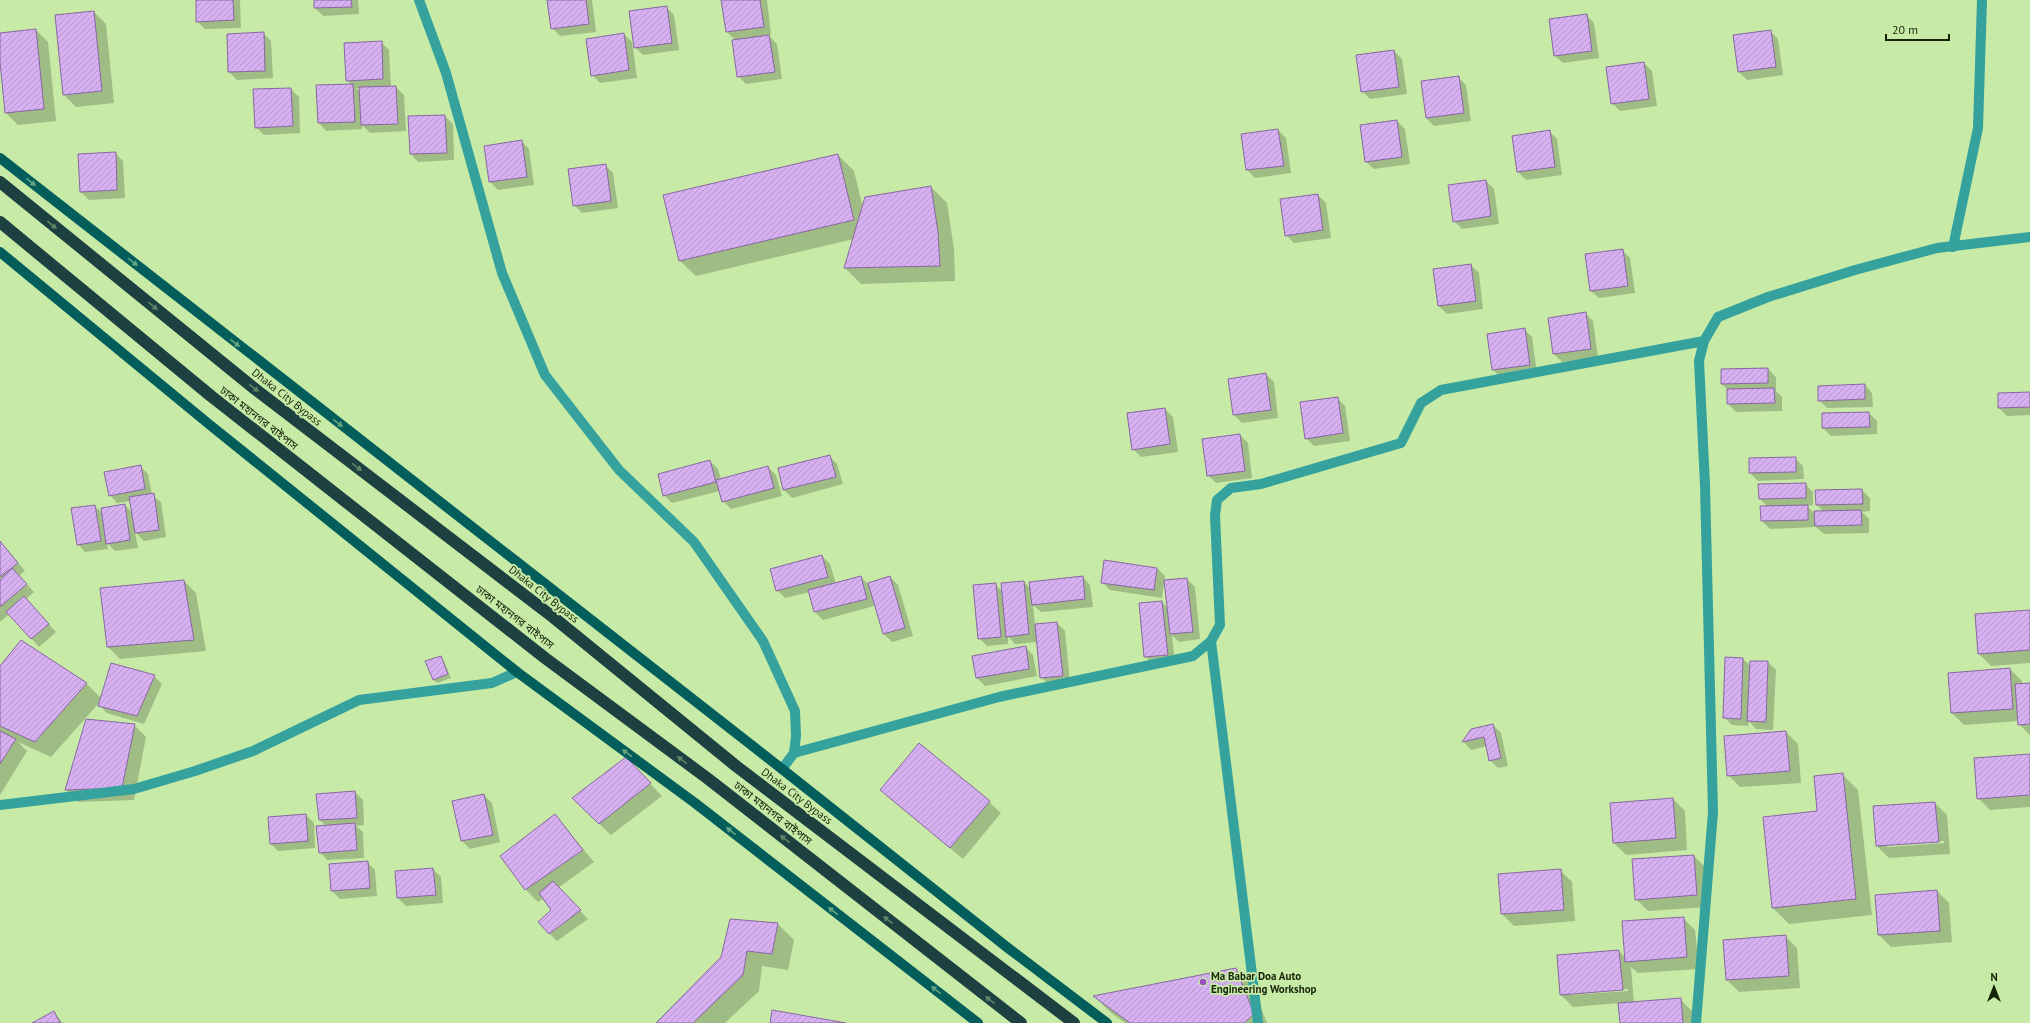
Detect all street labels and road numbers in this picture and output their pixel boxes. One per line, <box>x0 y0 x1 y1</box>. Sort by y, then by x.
street label: Dhaka City Bypass <box>249 365 325 429</box>
street label: ঢাকা মহানগর বাইপাস <box>216 382 301 453</box>
street label: Dhaka City Bypass <box>506 562 582 626</box>
street label: ঢাকা মহানগর বাইপাস <box>472 581 557 652</box>
street label: Dhaka City Bypass <box>759 765 836 827</box>
street label: ঢাকা মহানগর বাইপাস <box>730 777 815 848</box>

